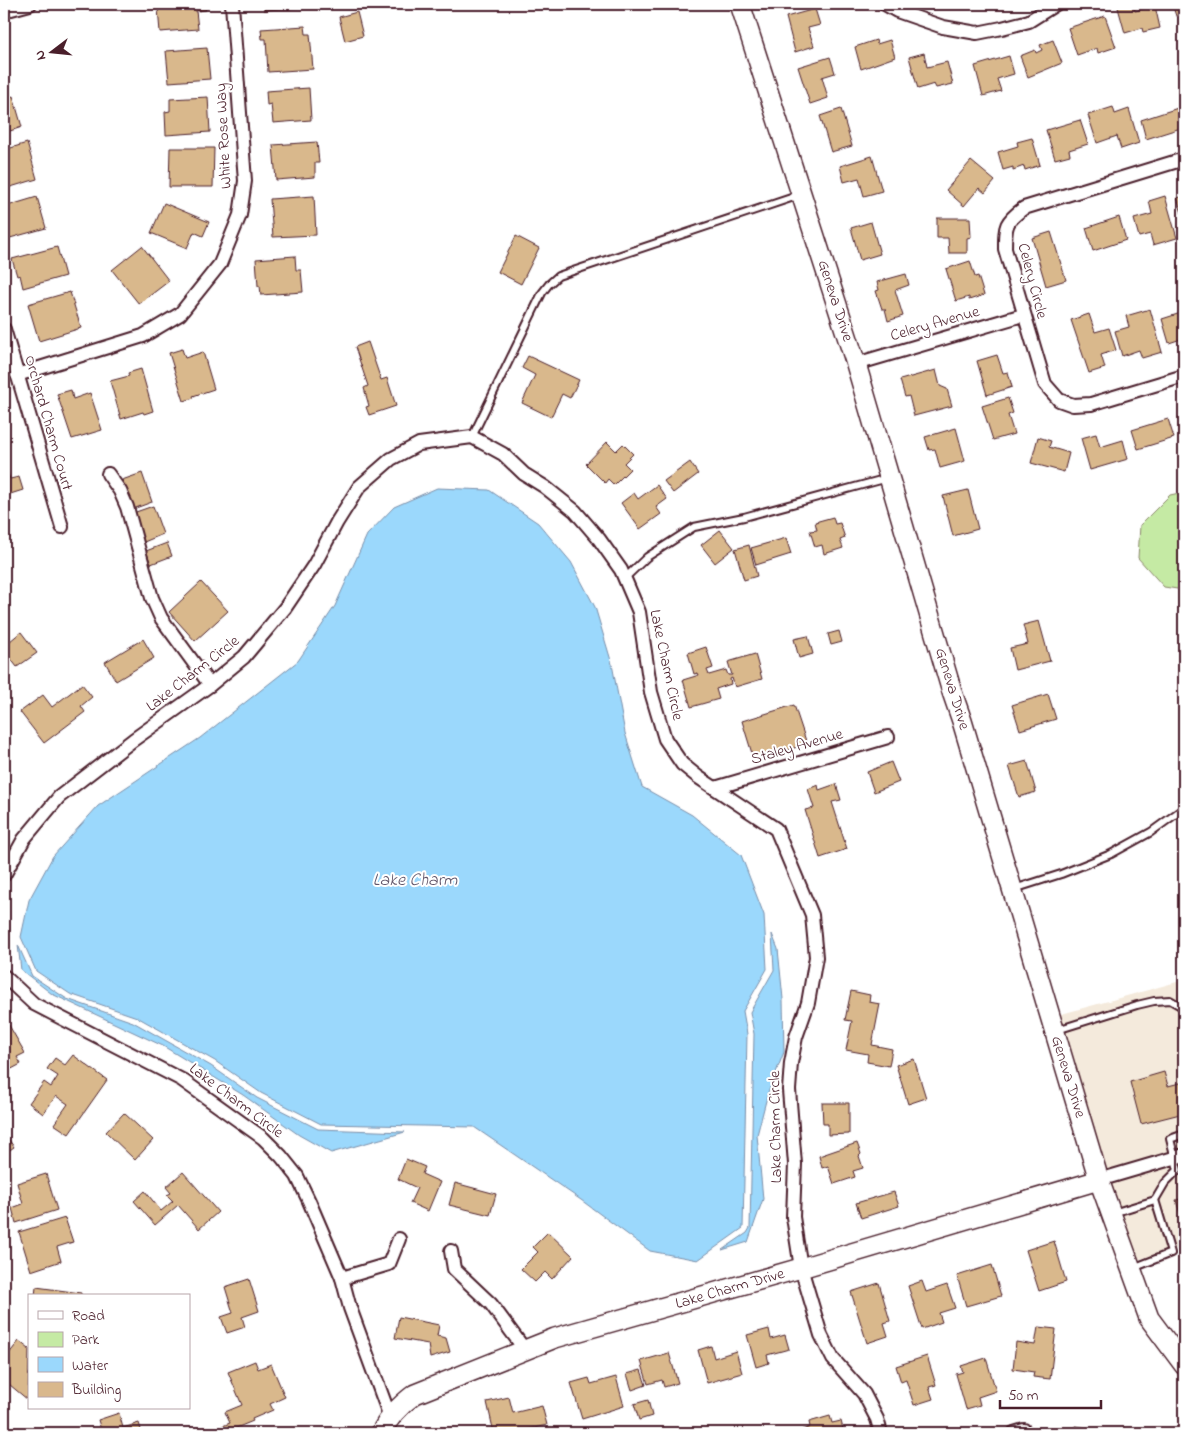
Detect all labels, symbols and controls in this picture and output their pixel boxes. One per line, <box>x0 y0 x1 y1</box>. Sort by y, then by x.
north arrow <box>28 28 78 78</box>
text: N <box>30 48 52 63</box>
street label: White Rose Way <box>209 82 239 189</box>
street label: Celery Circle <box>1010 241 1054 322</box>
street label: Geneva Drive <box>811 257 860 346</box>
street label: Celery Avenue <box>888 300 983 348</box>
street label: Orchard Charm Court <box>17 353 79 494</box>
street label: Lake Charm Circle <box>643 607 690 723</box>
street label: Lake Charm Circle <box>141 629 245 718</box>
street label: Geneva Drive <box>928 645 976 734</box>
street label: Staley Avenue <box>748 722 847 772</box>
water label: Lake Charm <box>373 868 458 894</box>
street label: Geneva Drive <box>1044 1033 1092 1122</box>
street label: Lake Charm Circle <box>184 1057 289 1145</box>
street label: Lake Charm Circle <box>763 1070 789 1184</box>
street label: Lake Charm Drive <box>673 1262 788 1316</box>
legend <box>28 1294 190 1410</box>
text: Road <box>72 1305 105 1327</box>
text: Park <box>72 1329 100 1351</box>
text: Water <box>72 1355 108 1377</box>
scale bar <box>1000 1377 1102 1409</box>
text: Building <box>71 1379 121 1402</box>
text: 50 m <box>1008 1385 1039 1407</box>

